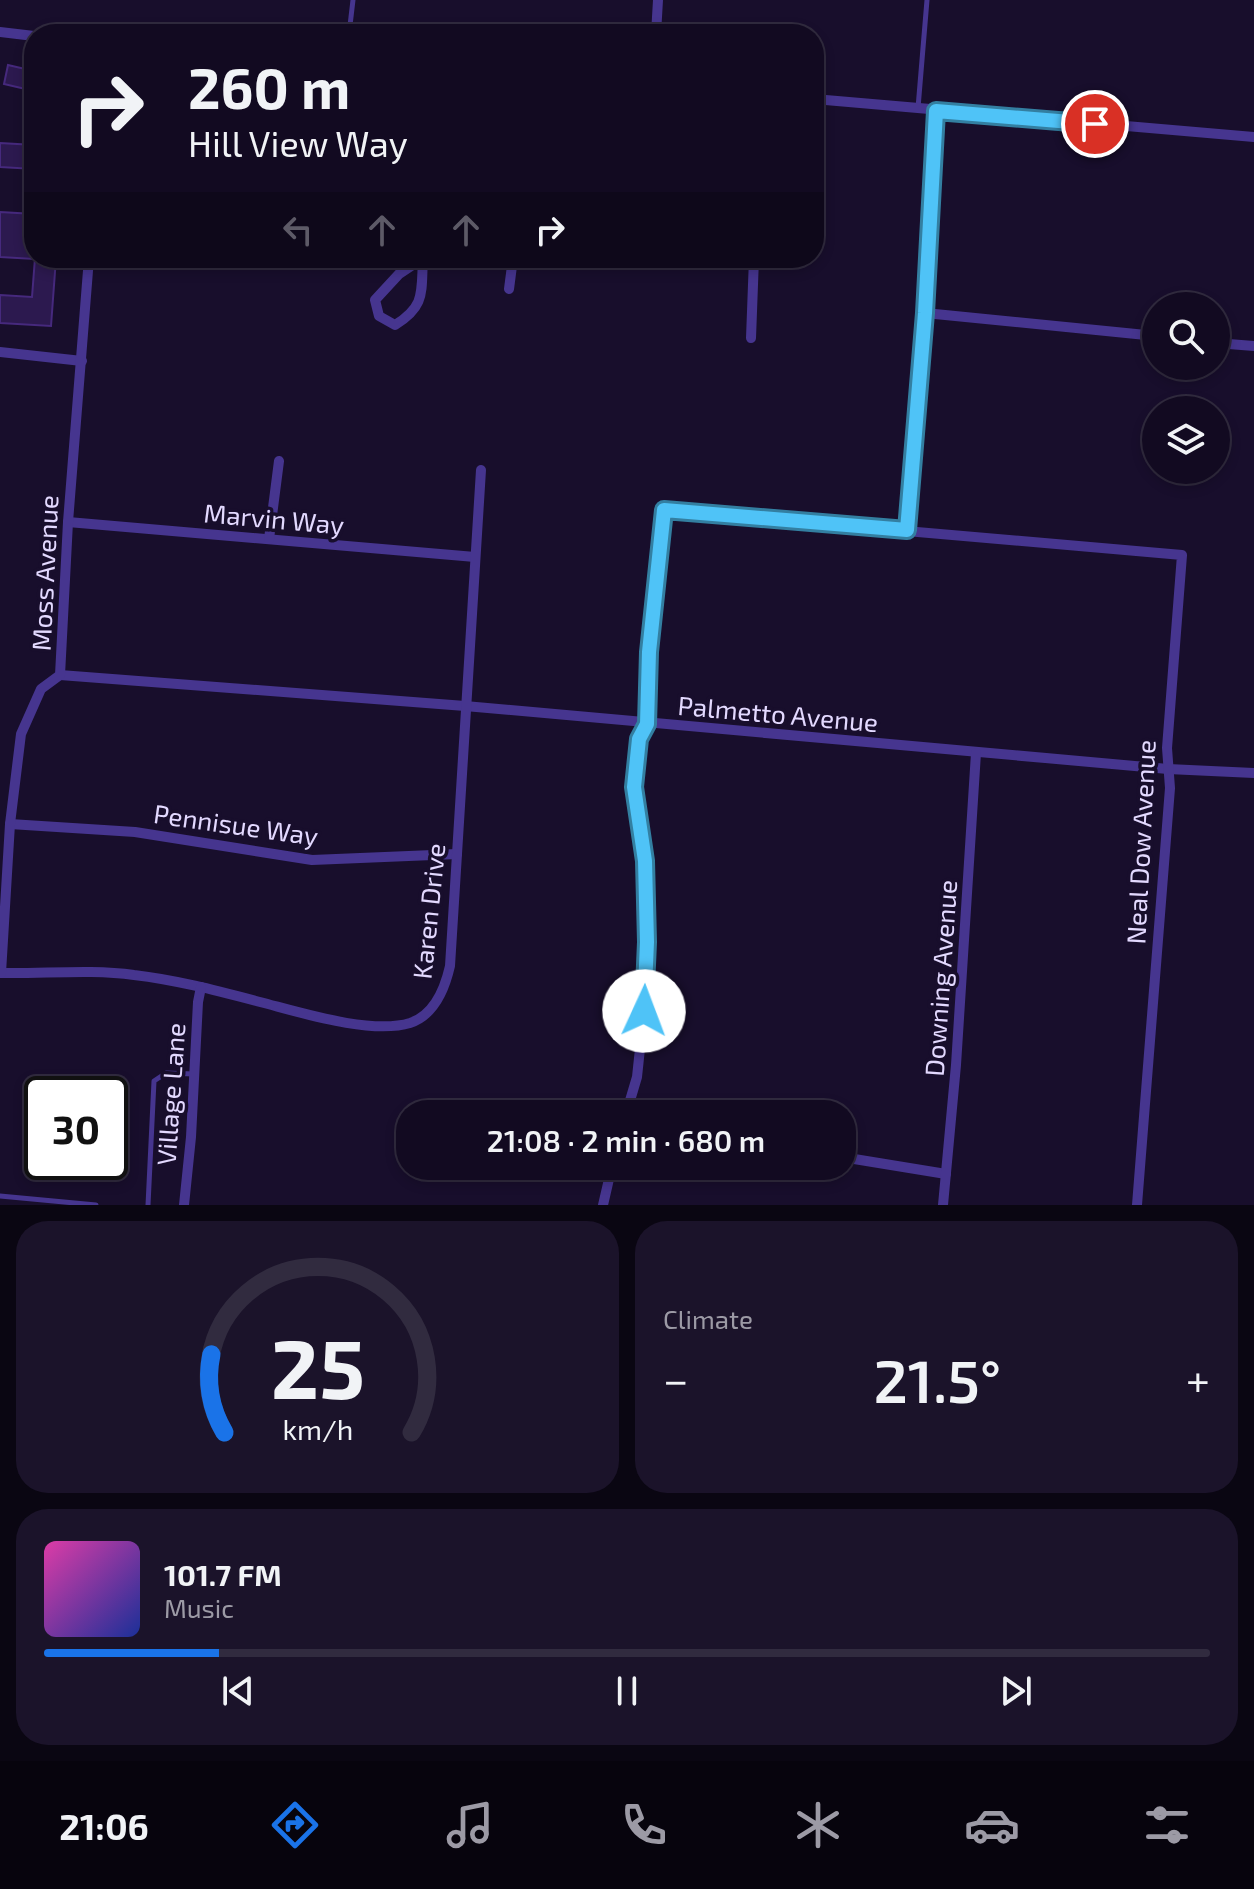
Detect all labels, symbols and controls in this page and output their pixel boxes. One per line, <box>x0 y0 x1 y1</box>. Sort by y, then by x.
text: 260 m <box>188 53 350 120</box>
icon: right <box>56 56 160 160</box>
pin <box>1061 90 1129 158</box>
icon: arrive <box>1073 102 1117 146</box>
text: Hill View Way <box>188 121 408 164</box>
icon: left <box>276 208 320 252</box>
icon: ahead <box>360 208 404 252</box>
icon: ahead <box>444 208 488 252</box>
icon: right <box>528 208 572 252</box>
map controls <box>1142 292 1230 484</box>
button: search <box>1142 292 1230 380</box>
button: layers <box>1142 396 1230 484</box>
street label: Moss Avenue <box>24 494 64 652</box>
street label: Marvin Way <box>203 496 346 540</box>
street label: Palmetto Avenue <box>677 689 879 737</box>
street label: Neal Dow Avenue <box>1119 739 1161 945</box>
street label: Pennisue Way <box>152 797 320 851</box>
street label: Karen Drive <box>405 842 451 980</box>
street label: Downing Avenue <box>918 879 962 1077</box>
position arrow <box>602 969 686 1053</box>
street label: Village Lane <box>150 1022 190 1166</box>
speed limit sign: 30 <box>24 1076 128 1180</box>
text: 21:08 · 2 min · 680 m <box>487 1122 765 1158</box>
text: Climate <box>663 1303 753 1334</box>
text: 25 <box>270 1316 365 1416</box>
text: 21.5° <box>873 1343 1001 1415</box>
text: − <box>663 1352 689 1405</box>
text: + <box>1186 1352 1210 1405</box>
text: km/h <box>282 1411 353 1446</box>
text: 101.7 FM <box>164 1556 282 1592</box>
text: Music <box>164 1592 234 1623</box>
icon: previous <box>216 1669 260 1713</box>
icon: pause <box>605 1669 649 1713</box>
icon: next <box>994 1669 1038 1713</box>
icon: directions <box>267 1797 323 1853</box>
icon: music <box>442 1797 498 1853</box>
icon: phone <box>616 1797 672 1853</box>
icon: climate <box>790 1797 846 1853</box>
icon: car <box>964 1797 1020 1853</box>
icon: filters <box>1139 1797 1195 1853</box>
text: 21:06 <box>59 1804 149 1847</box>

